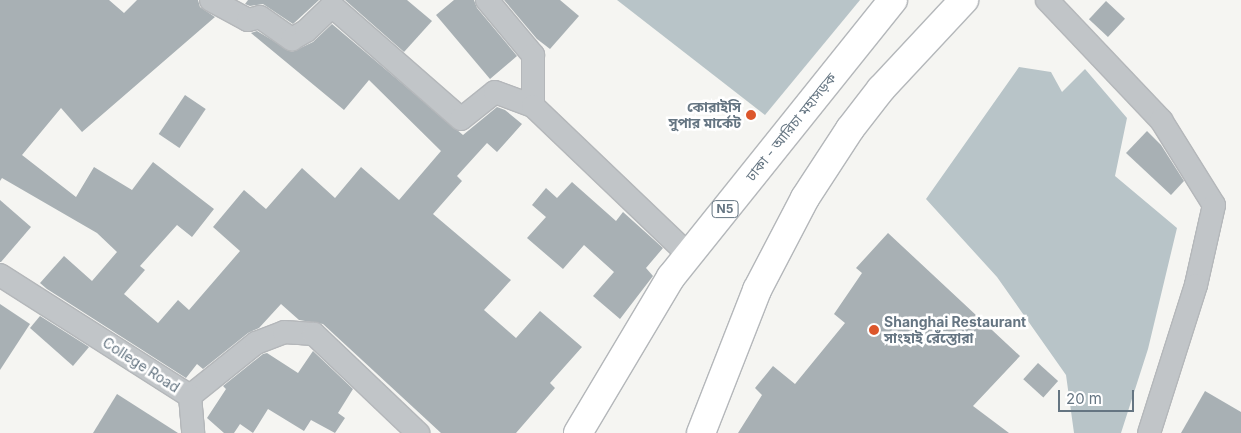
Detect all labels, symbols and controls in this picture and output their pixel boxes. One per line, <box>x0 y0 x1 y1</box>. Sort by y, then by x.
street label: ঢাকা - আরিচা মহাসড়ক <box>742 70 840 184</box>
place label: কোরাইসি সুপার মার্কেট <box>668 99 741 132</box>
marker: কোরাইসি সুপার মার্কেট <box>745 109 757 121</box>
road number: N5 <box>711 200 739 218</box>
place label: Shanghai Restaurant সাংহাই রেঁস্তোরা <box>884 314 1026 347</box>
marker: Shanghai Restaurant সাংহাই রেঁস্তোরা <box>868 324 880 336</box>
street label: College Road <box>100 334 182 396</box>
scale bar <box>1061 380 1137 412</box>
text: 20 m <box>1066 389 1102 408</box>

